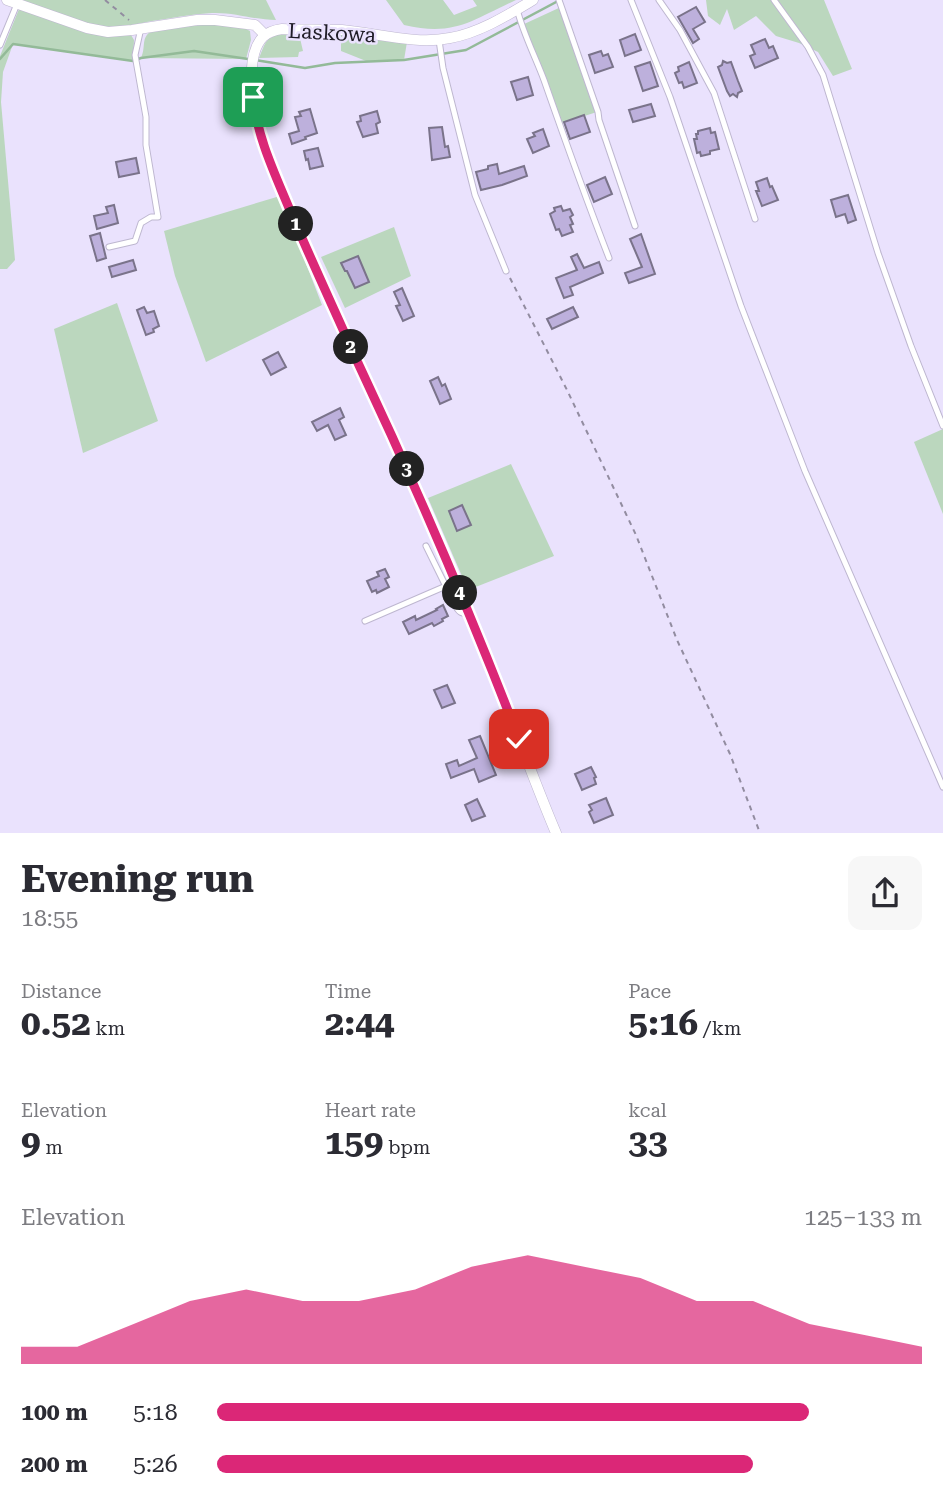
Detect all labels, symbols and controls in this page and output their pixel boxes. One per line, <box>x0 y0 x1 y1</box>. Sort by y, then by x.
street label: Laskowa <box>287 19 377 47</box>
pin <box>223 67 283 127</box>
icon: arrive <box>234 78 272 116</box>
pin: 1 <box>278 206 314 242</box>
text: 1 <box>290 212 301 235</box>
pin: 2 <box>334 330 368 364</box>
text: 2 <box>345 335 356 358</box>
pin: 3 <box>390 452 424 486</box>
text: 3 <box>401 457 412 480</box>
pin: 4 <box>442 576 477 610</box>
text: 4 <box>454 581 465 604</box>
pin <box>489 709 549 769</box>
icon: check <box>500 720 538 758</box>
button: share <box>848 856 922 930</box>
text: Evening run <box>21 857 254 901</box>
text: 18:55 <box>21 905 78 932</box>
text: Distance <box>21 980 101 1003</box>
text: Time <box>325 980 371 1003</box>
text: Pace <box>628 980 671 1003</box>
text: 0.52 <box>21 1003 91 1044</box>
text: 2:44 <box>325 1003 394 1044</box>
text: 5:16 <box>628 1003 698 1044</box>
text: km <box>91 1017 125 1040</box>
text: /km <box>698 1017 741 1040</box>
text: Elevation <box>21 1099 107 1122</box>
text: Heart rate <box>325 1099 416 1122</box>
text: kcal <box>628 1099 667 1122</box>
text: 9 <box>21 1122 41 1163</box>
text: 159 <box>325 1122 383 1163</box>
text: 33 <box>628 1122 668 1163</box>
text: m <box>41 1136 63 1159</box>
text: bpm <box>383 1136 430 1159</box>
text: Elevation <box>21 1204 125 1231</box>
text: 125–133 m <box>804 1204 922 1231</box>
text: 100 m <box>21 1399 88 1426</box>
text: 5:18 <box>133 1399 178 1426</box>
text: 200 m <box>21 1451 88 1478</box>
text: 5:26 <box>133 1451 178 1478</box>

